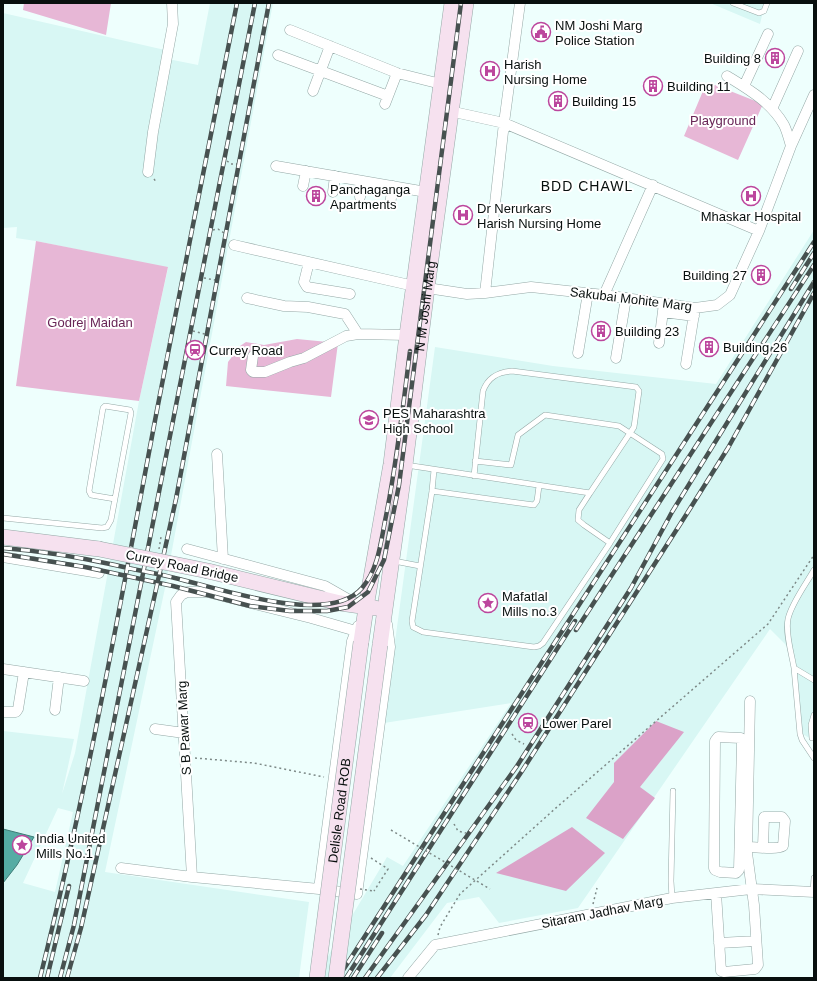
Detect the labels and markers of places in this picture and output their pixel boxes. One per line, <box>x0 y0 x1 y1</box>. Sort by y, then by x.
place label: NM Joshi Marg Police Station <box>555 18 642 48</box>
public building icon: NM Joshi Marg Police Station <box>530 21 552 43</box>
building icon: Building 8 <box>764 47 786 69</box>
place label: Building 8 <box>704 51 761 66</box>
place label: Harish Nursing Home <box>504 57 587 87</box>
hospital icon: Harish Nursing Home <box>479 60 501 82</box>
building icon: Building 11 <box>642 75 664 97</box>
place label: Building 11 <box>667 79 730 94</box>
building icon: Building 15 <box>547 90 569 112</box>
place label: Building 15 <box>572 94 636 109</box>
place label: Panchaganga Apartments <box>330 182 411 212</box>
building icon: Panchaganga Apartments <box>305 185 327 207</box>
hospital icon: Mhaskar Hospital <box>740 185 762 207</box>
place label: Dr Nerurkars Harish Nursing Home <box>477 201 601 231</box>
hospital icon: Dr Nerurkars Harish Nursing Home <box>452 204 474 226</box>
place label: Mhaskar Hospital <box>701 209 801 224</box>
building icon: Building 27 <box>750 264 772 286</box>
place label: Building 27 <box>683 268 747 283</box>
building icon: Building 23 <box>590 320 612 342</box>
place label: Building 23 <box>615 324 679 339</box>
building icon: Building 26 <box>698 336 720 358</box>
station icon: Currey Road <box>184 339 206 361</box>
place label: Building 26 <box>723 340 787 355</box>
place label: Currey Road <box>209 343 283 358</box>
place label: PES Maharashtra High School <box>383 406 486 436</box>
school or university icon: PES Maharashtra High School <box>358 409 380 431</box>
place label: Mafatlal Mills no.3 <box>502 589 557 619</box>
place icon: Mafatlal Mills no.3 <box>477 592 499 614</box>
station icon: Lower Parel <box>517 712 539 734</box>
place label: Lower Parel <box>542 716 611 731</box>
place label: India United Mills No.1 <box>36 831 105 861</box>
place icon: India United Mills No.1 <box>11 834 33 856</box>

